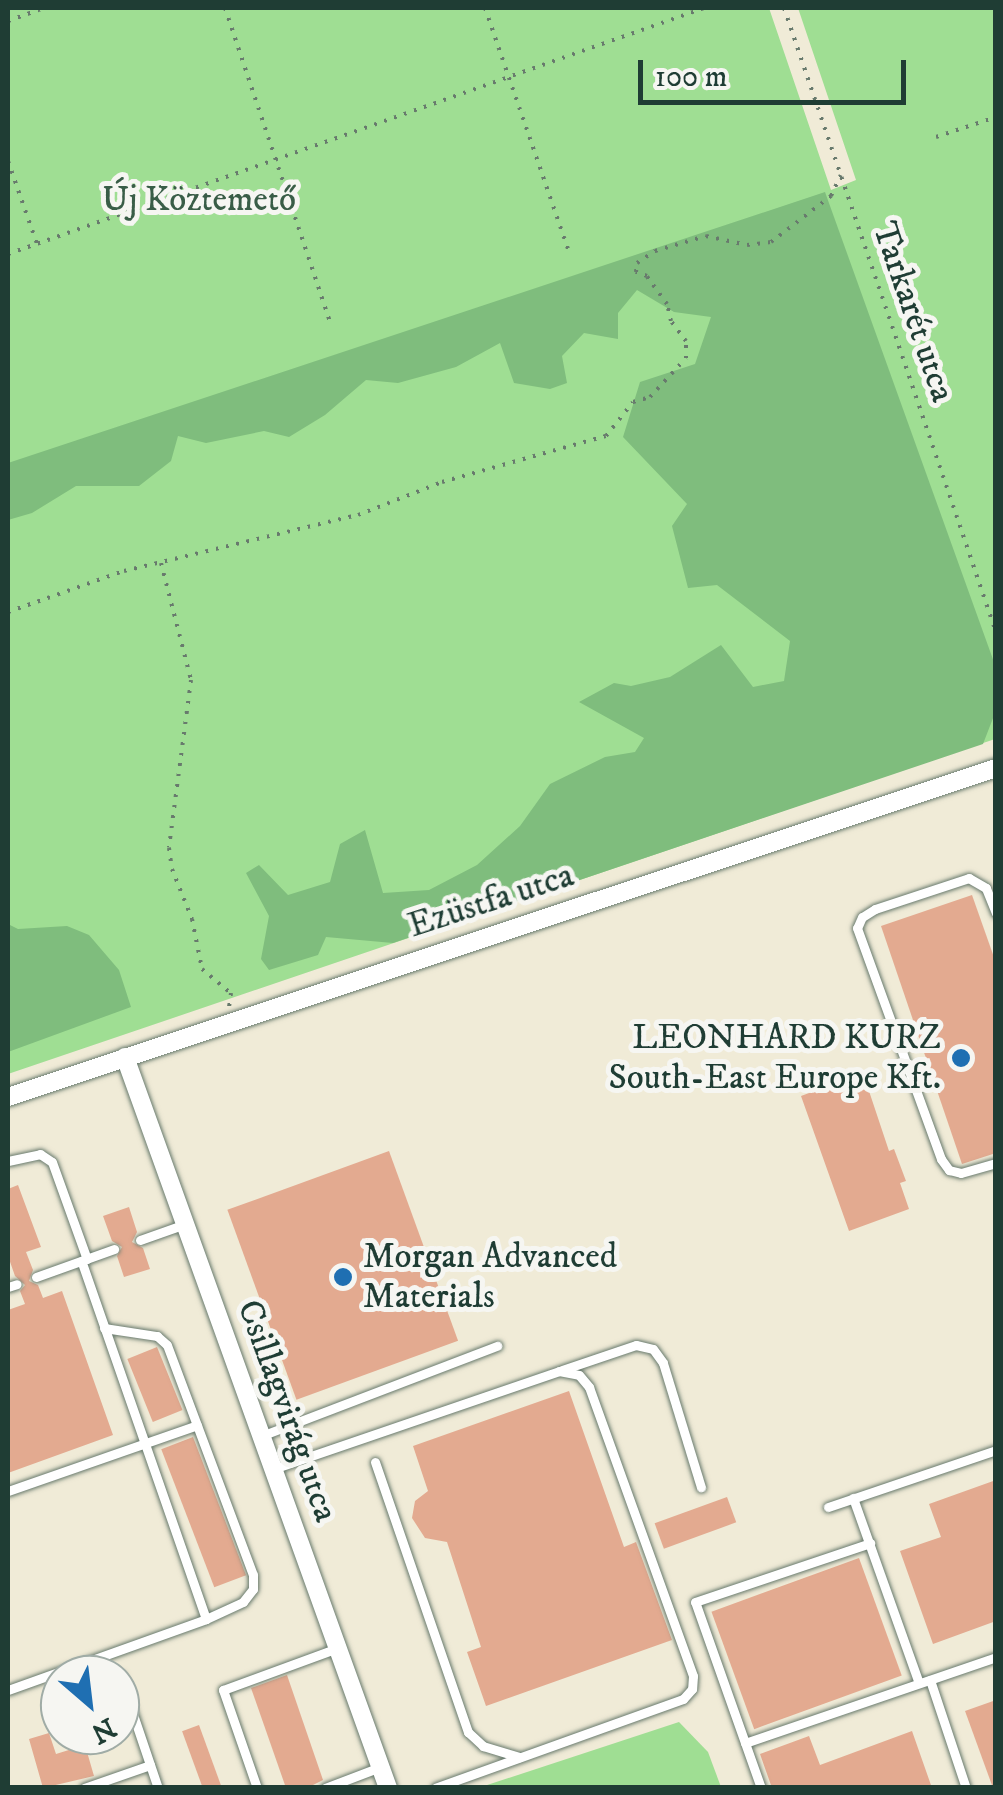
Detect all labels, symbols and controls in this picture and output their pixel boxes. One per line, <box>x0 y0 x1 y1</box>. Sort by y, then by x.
scale bar <box>643 40 910 102</box>
text: 100 m <box>655 59 727 96</box>
park label: Új Köztemető <box>102 179 296 221</box>
street label: Tarkarét utca <box>863 216 963 408</box>
street label: Ezüstfa utca <box>403 855 579 947</box>
place label: LEONHARD KURZ South-East Europe Kft. <box>608 1017 941 1099</box>
marker: LEONHARD KURZ South-East Europe Kft. <box>950 1047 972 1069</box>
place label: Morgan Advanced Materials <box>363 1236 617 1318</box>
marker: Morgan Advanced Materials <box>332 1266 354 1288</box>
street label: Csillagvirág utca <box>227 1294 347 1528</box>
north arrow <box>40 1655 140 1755</box>
text: N <box>85 1709 122 1751</box>

